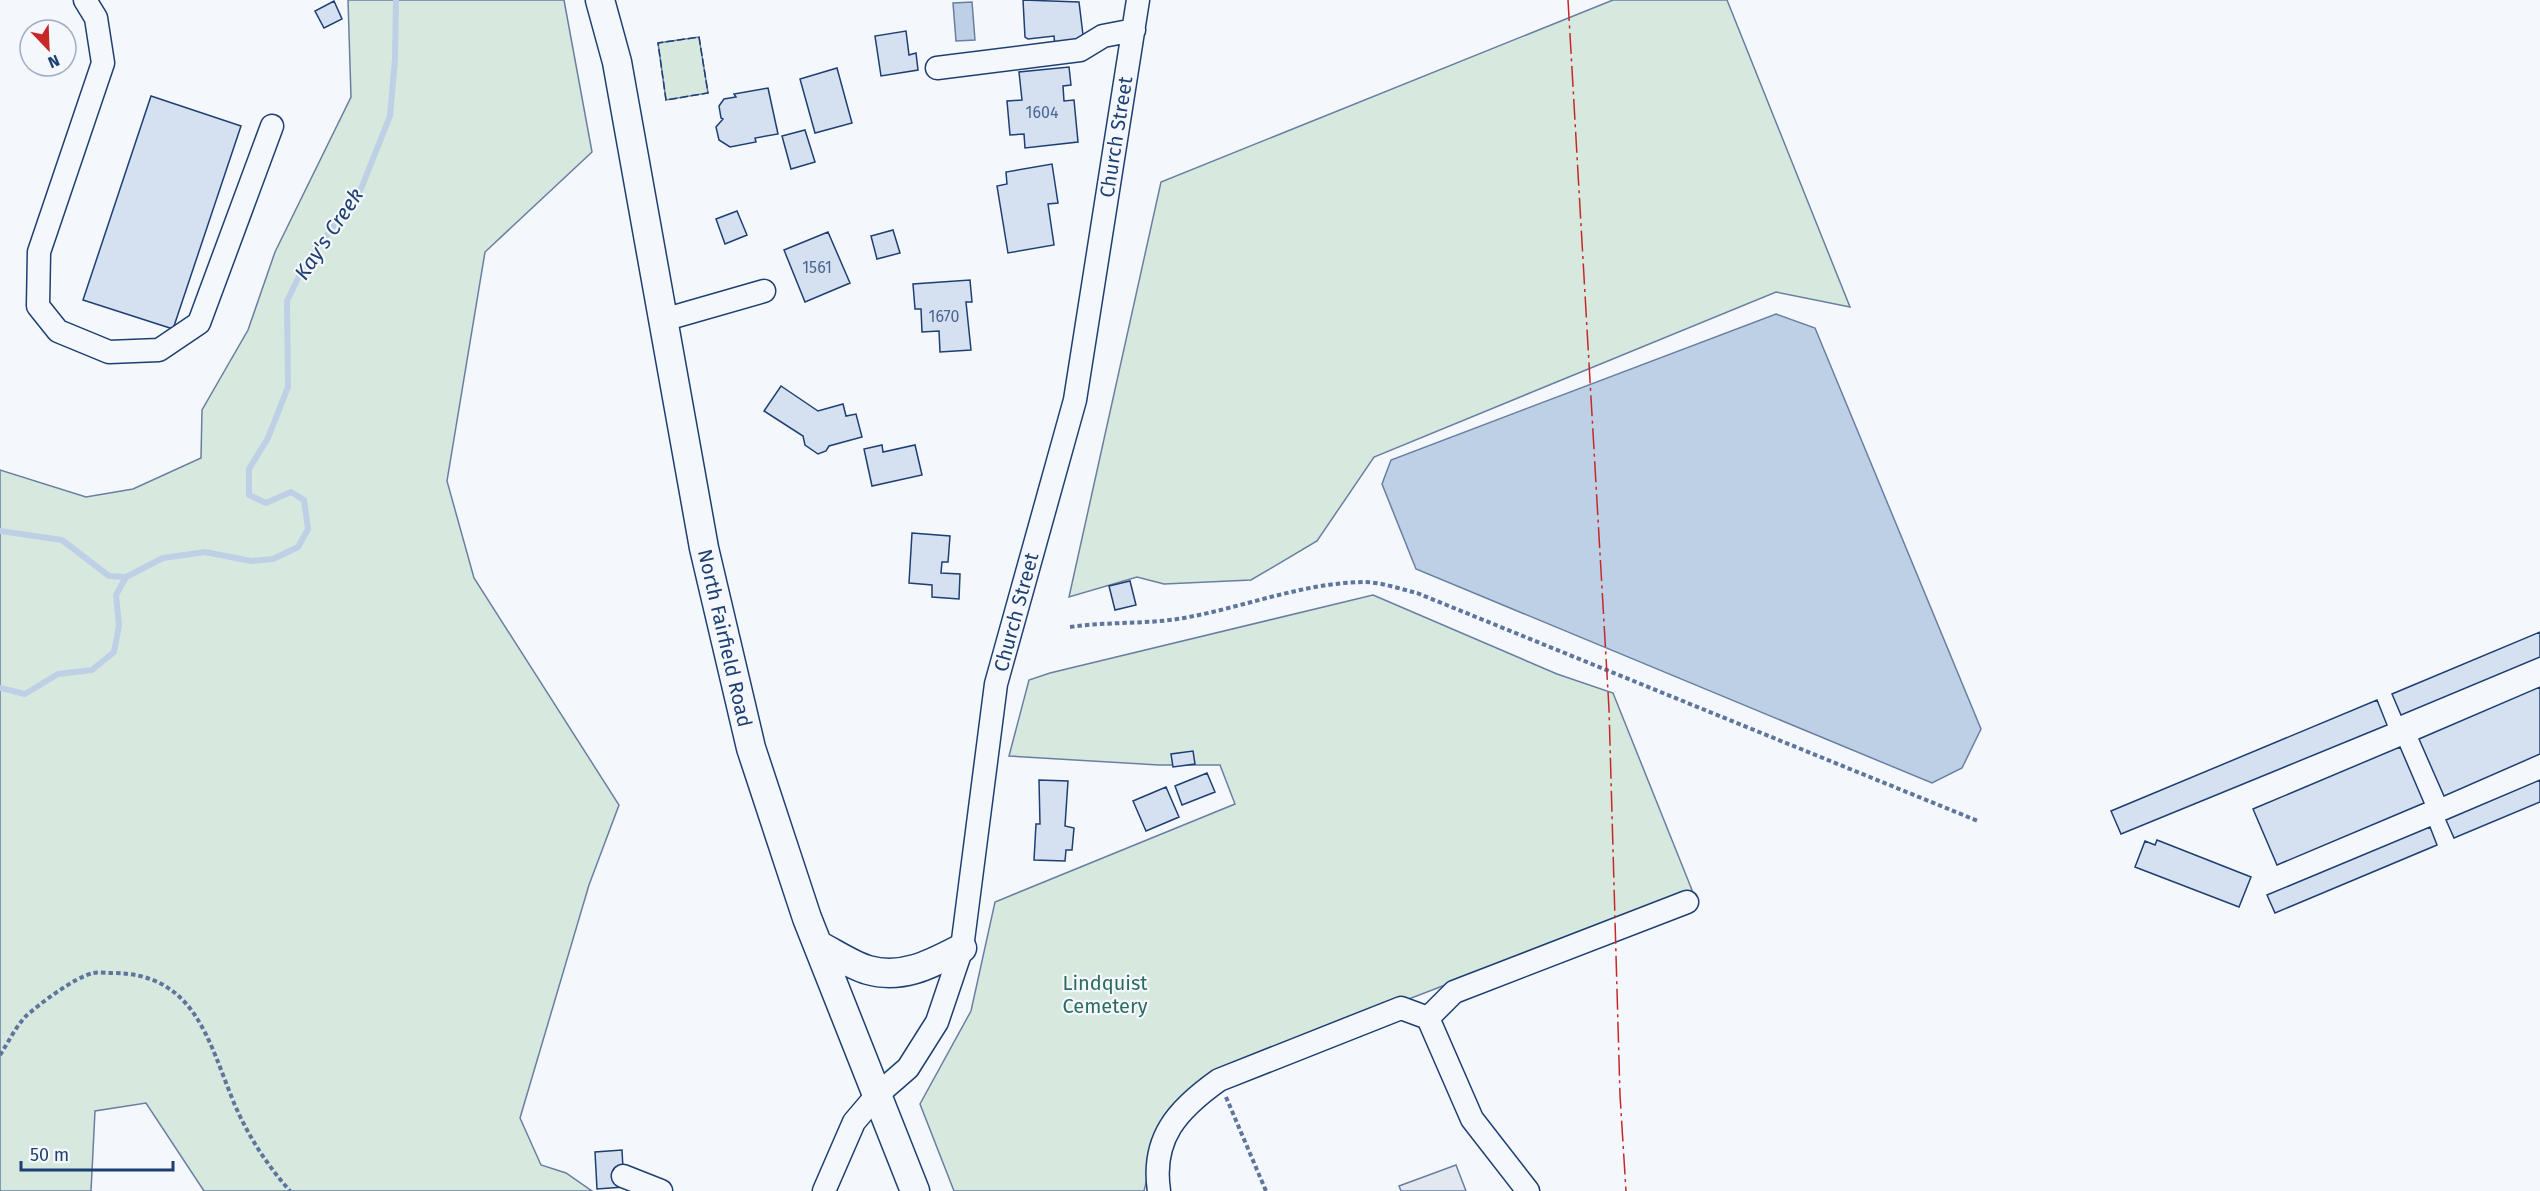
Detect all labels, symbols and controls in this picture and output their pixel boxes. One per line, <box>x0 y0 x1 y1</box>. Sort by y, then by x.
north arrow <box>18 18 78 78</box>
text: N <box>45 51 62 72</box>
street label: Church Street <box>1095 74 1138 199</box>
house number: 1604 <box>1026 103 1059 122</box>
water label: Kay's Creek <box>289 183 369 285</box>
house number: 1561 <box>802 258 832 277</box>
house number: 1670 <box>929 307 960 326</box>
street label: North Fairfield Road <box>693 547 757 729</box>
street label: Church Street <box>989 549 1044 674</box>
park label: Lindquist Cemetery <box>1062 971 1148 1018</box>
scale bar <box>21 1134 172 1172</box>
text: 50 m <box>30 1144 69 1166</box>

